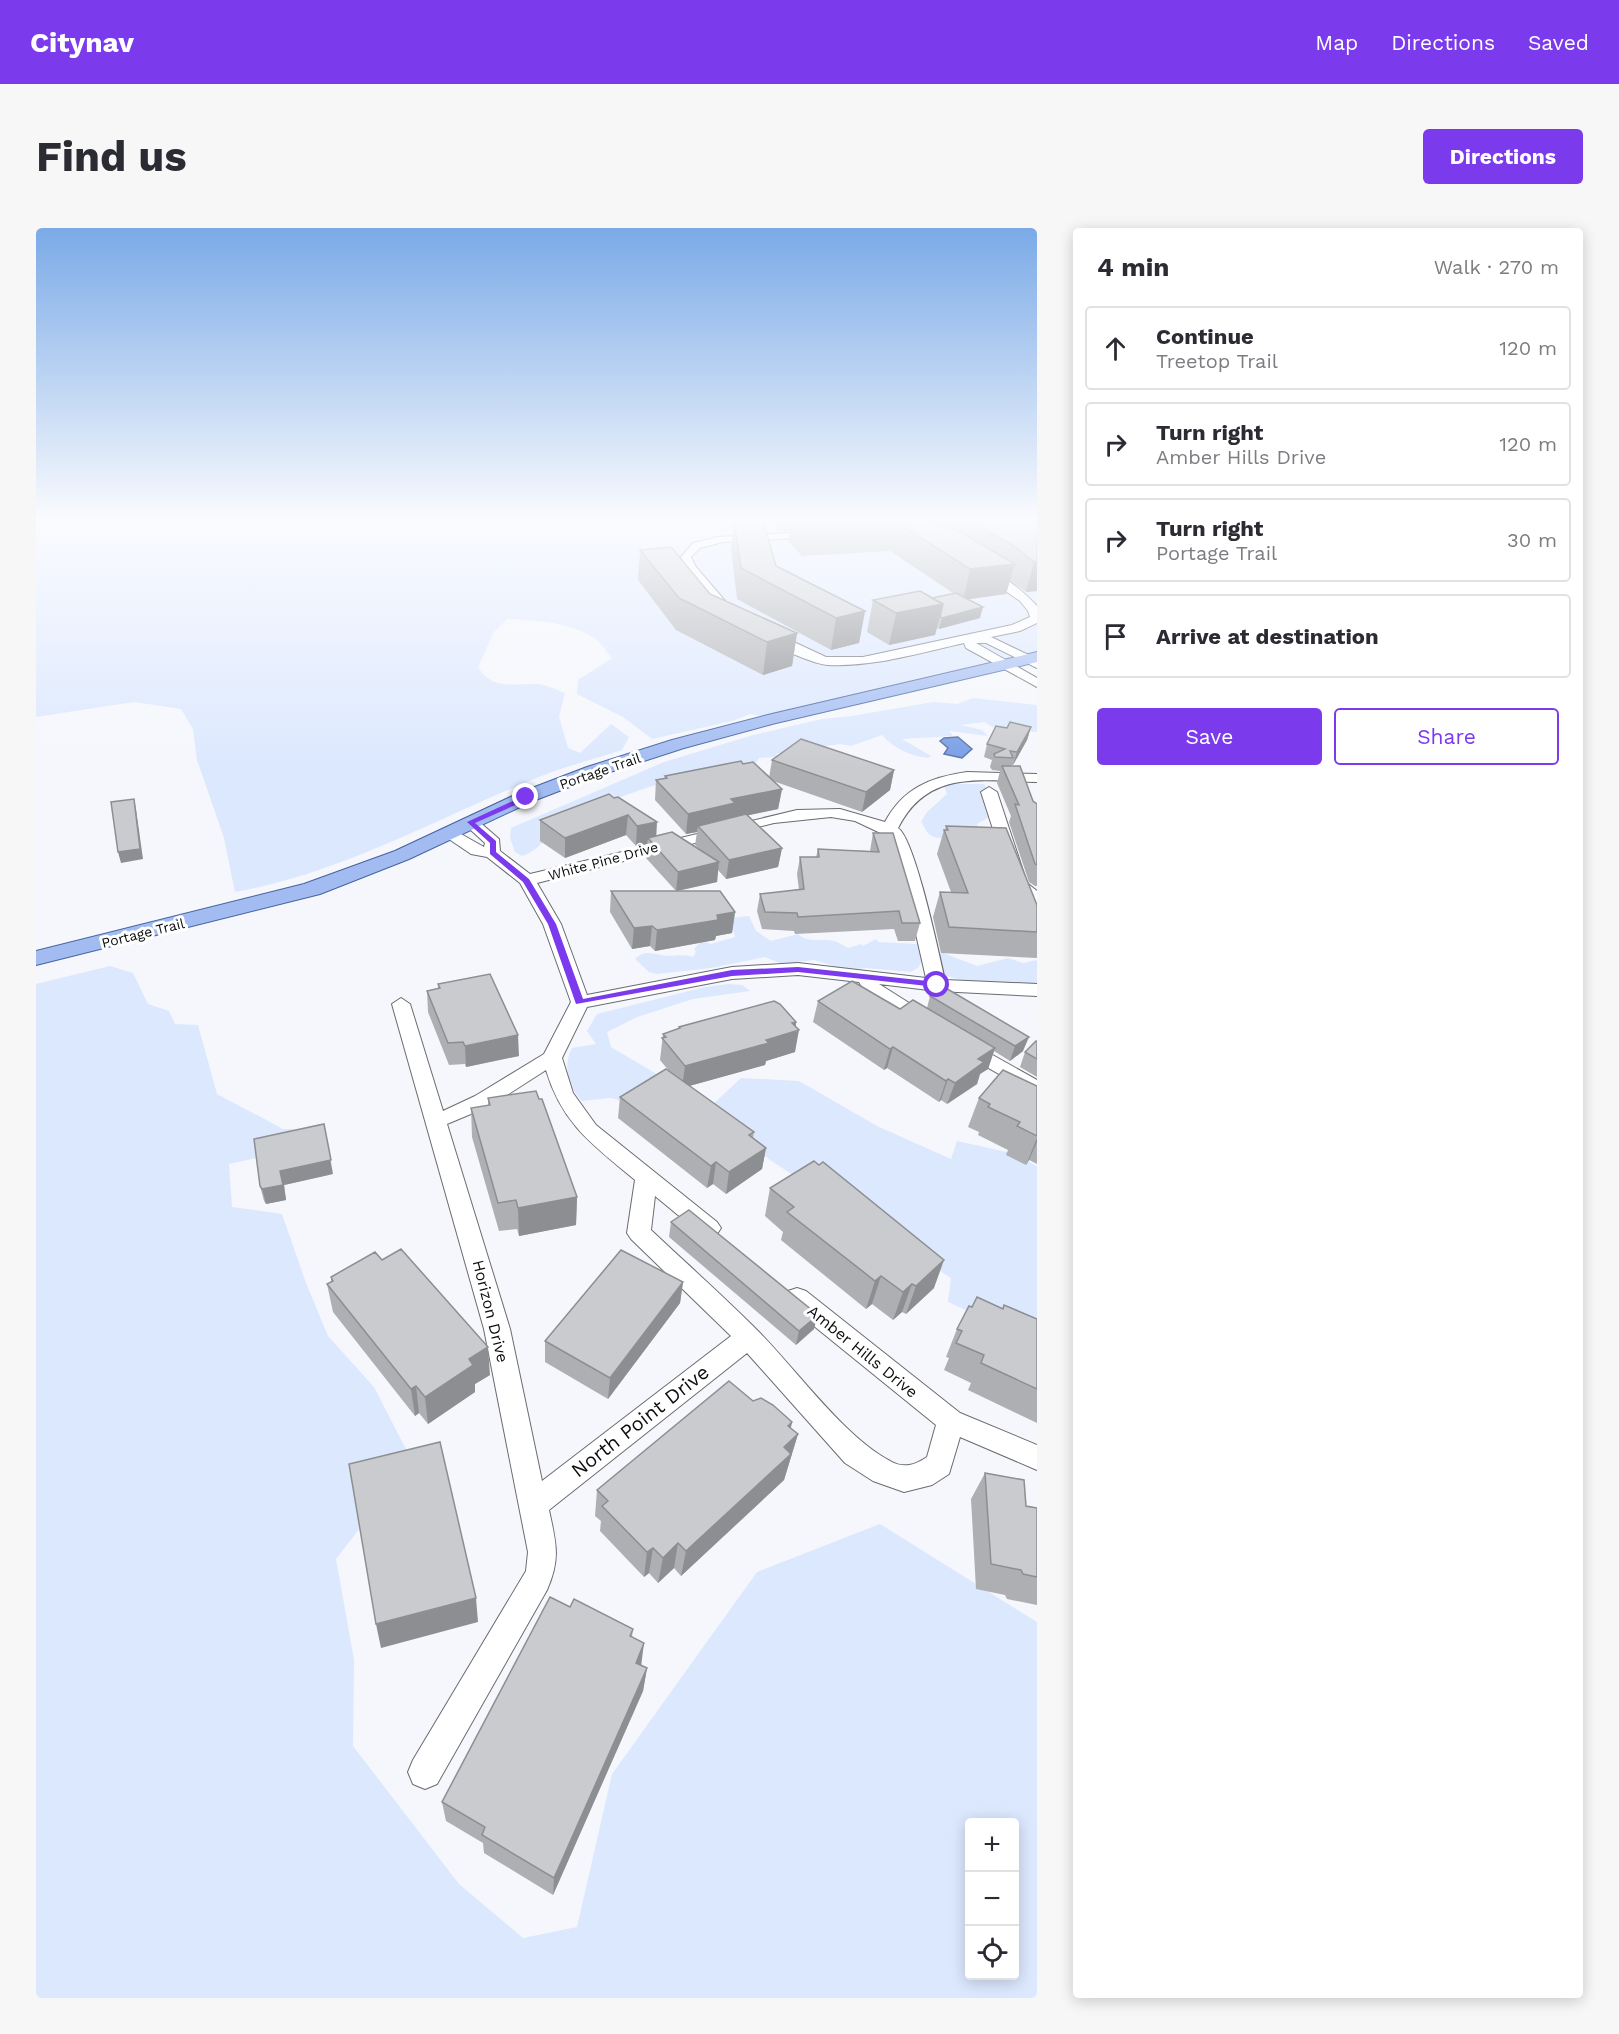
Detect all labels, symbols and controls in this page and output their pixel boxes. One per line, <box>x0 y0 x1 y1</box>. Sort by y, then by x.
text: Citynav <box>30 26 134 59</box>
text: Map <box>1315 30 1358 55</box>
text: Directions <box>1391 30 1495 55</box>
text: Saved <box>1528 30 1589 55</box>
button: Directions <box>1423 129 1583 184</box>
text: Find us <box>36 132 187 181</box>
text: 4 min <box>1097 252 1169 282</box>
text: Walk · 270 m <box>1434 255 1559 279</box>
text: Continue <box>1156 324 1254 349</box>
icon: ahead <box>1099 332 1132 365</box>
text: 120 m <box>1499 336 1557 360</box>
text: Treetop Trail <box>1156 349 1278 373</box>
text: Turn right <box>1156 420 1263 445</box>
icon: right <box>1099 428 1132 461</box>
text: 120 m <box>1499 432 1557 456</box>
text: Amber Hills Drive <box>1156 445 1326 469</box>
text: Turn right <box>1156 516 1263 541</box>
icon: right <box>1099 524 1132 557</box>
text: 30 m <box>1507 528 1557 552</box>
text: Portage Trail <box>1156 541 1277 565</box>
icon: arrive <box>1099 620 1132 653</box>
text: Arrive at destination <box>1156 624 1379 649</box>
button: Save <box>1097 708 1322 765</box>
button: Share <box>1334 708 1559 765</box>
street label: Portage Trail <box>557 749 643 792</box>
route end <box>512 783 538 809</box>
street label: White Pine Drive <box>546 839 660 883</box>
street label: Portage Trail <box>100 915 187 951</box>
route start <box>923 971 949 997</box>
street label: Horizon Drive <box>469 1258 512 1364</box>
street label: Amber Hills Drive <box>804 1301 922 1402</box>
street label: North Point Drive <box>566 1360 714 1482</box>
map controls <box>965 1818 1019 1980</box>
button: + <box>965 1818 1019 1872</box>
button: − <box>965 1872 1019 1926</box>
button: locate <box>965 1926 1019 1980</box>

